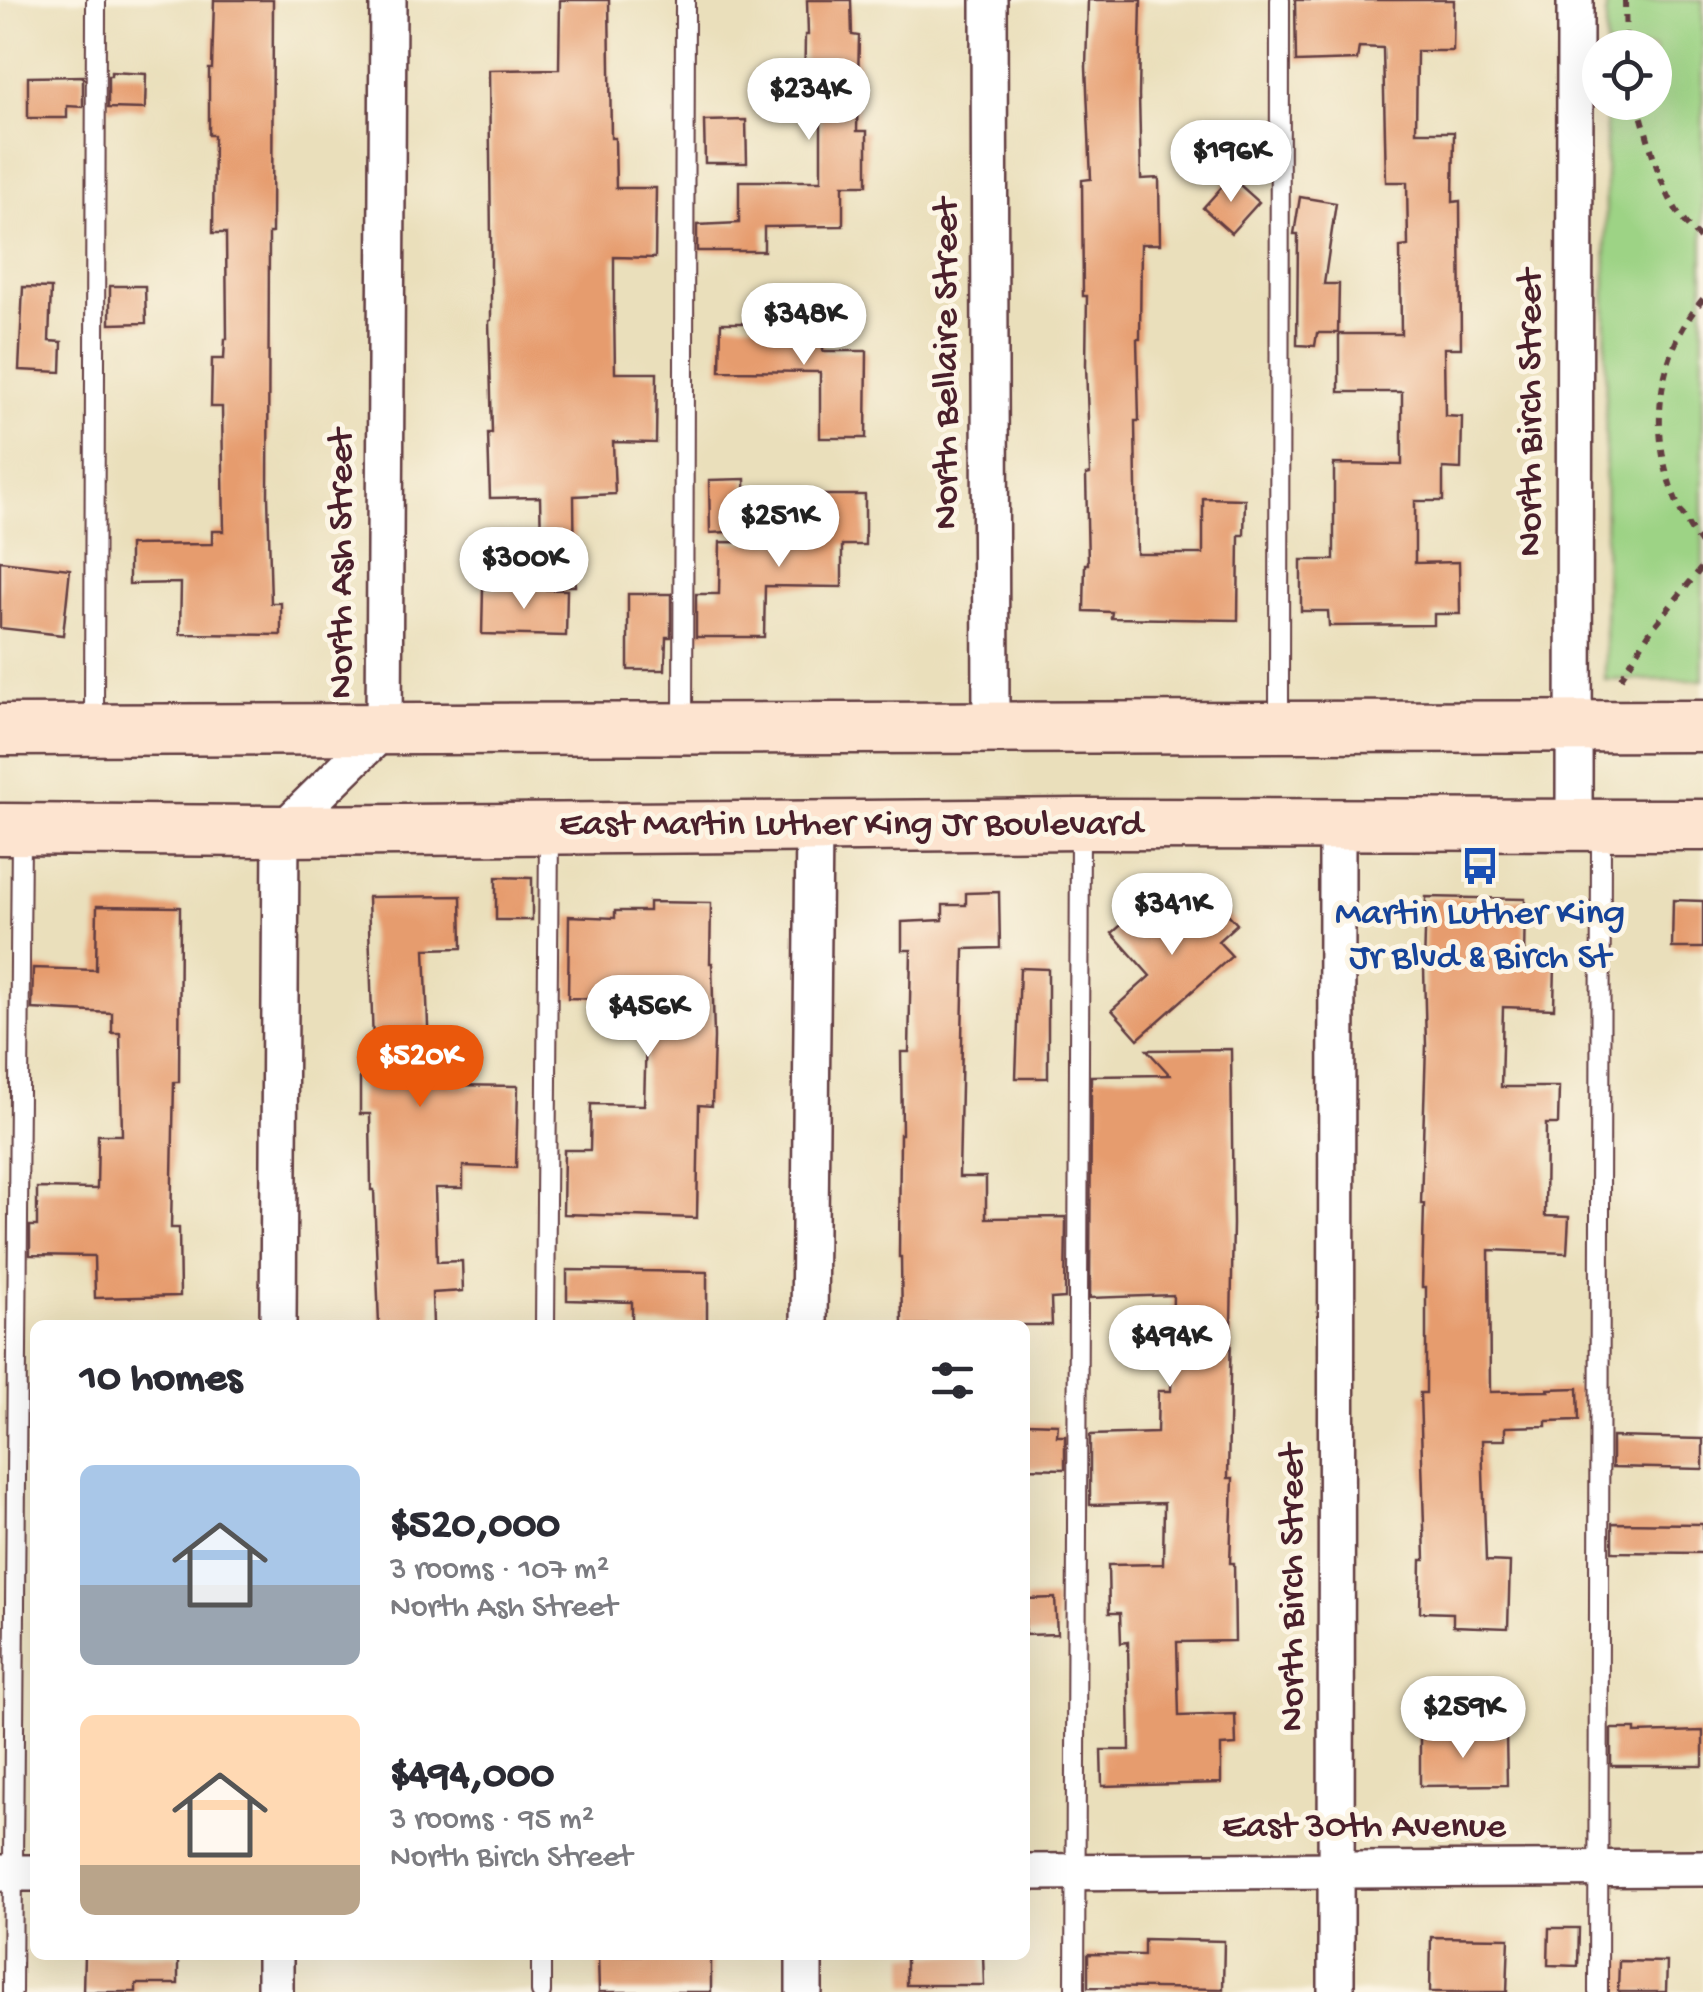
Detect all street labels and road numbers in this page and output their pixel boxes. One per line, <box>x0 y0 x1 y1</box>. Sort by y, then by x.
street label: North Bellaire Street <box>926 195 970 530</box>
street label: North Birch Street <box>1510 266 1554 557</box>
street label: North Ash Street <box>321 425 365 699</box>
street label: East Martin Luther King Jr Boulevard <box>559 804 1146 848</box>
street label: North Birch Street <box>1272 1441 1316 1732</box>
street label: East 30th Avenue <box>1222 1806 1506 1850</box>

